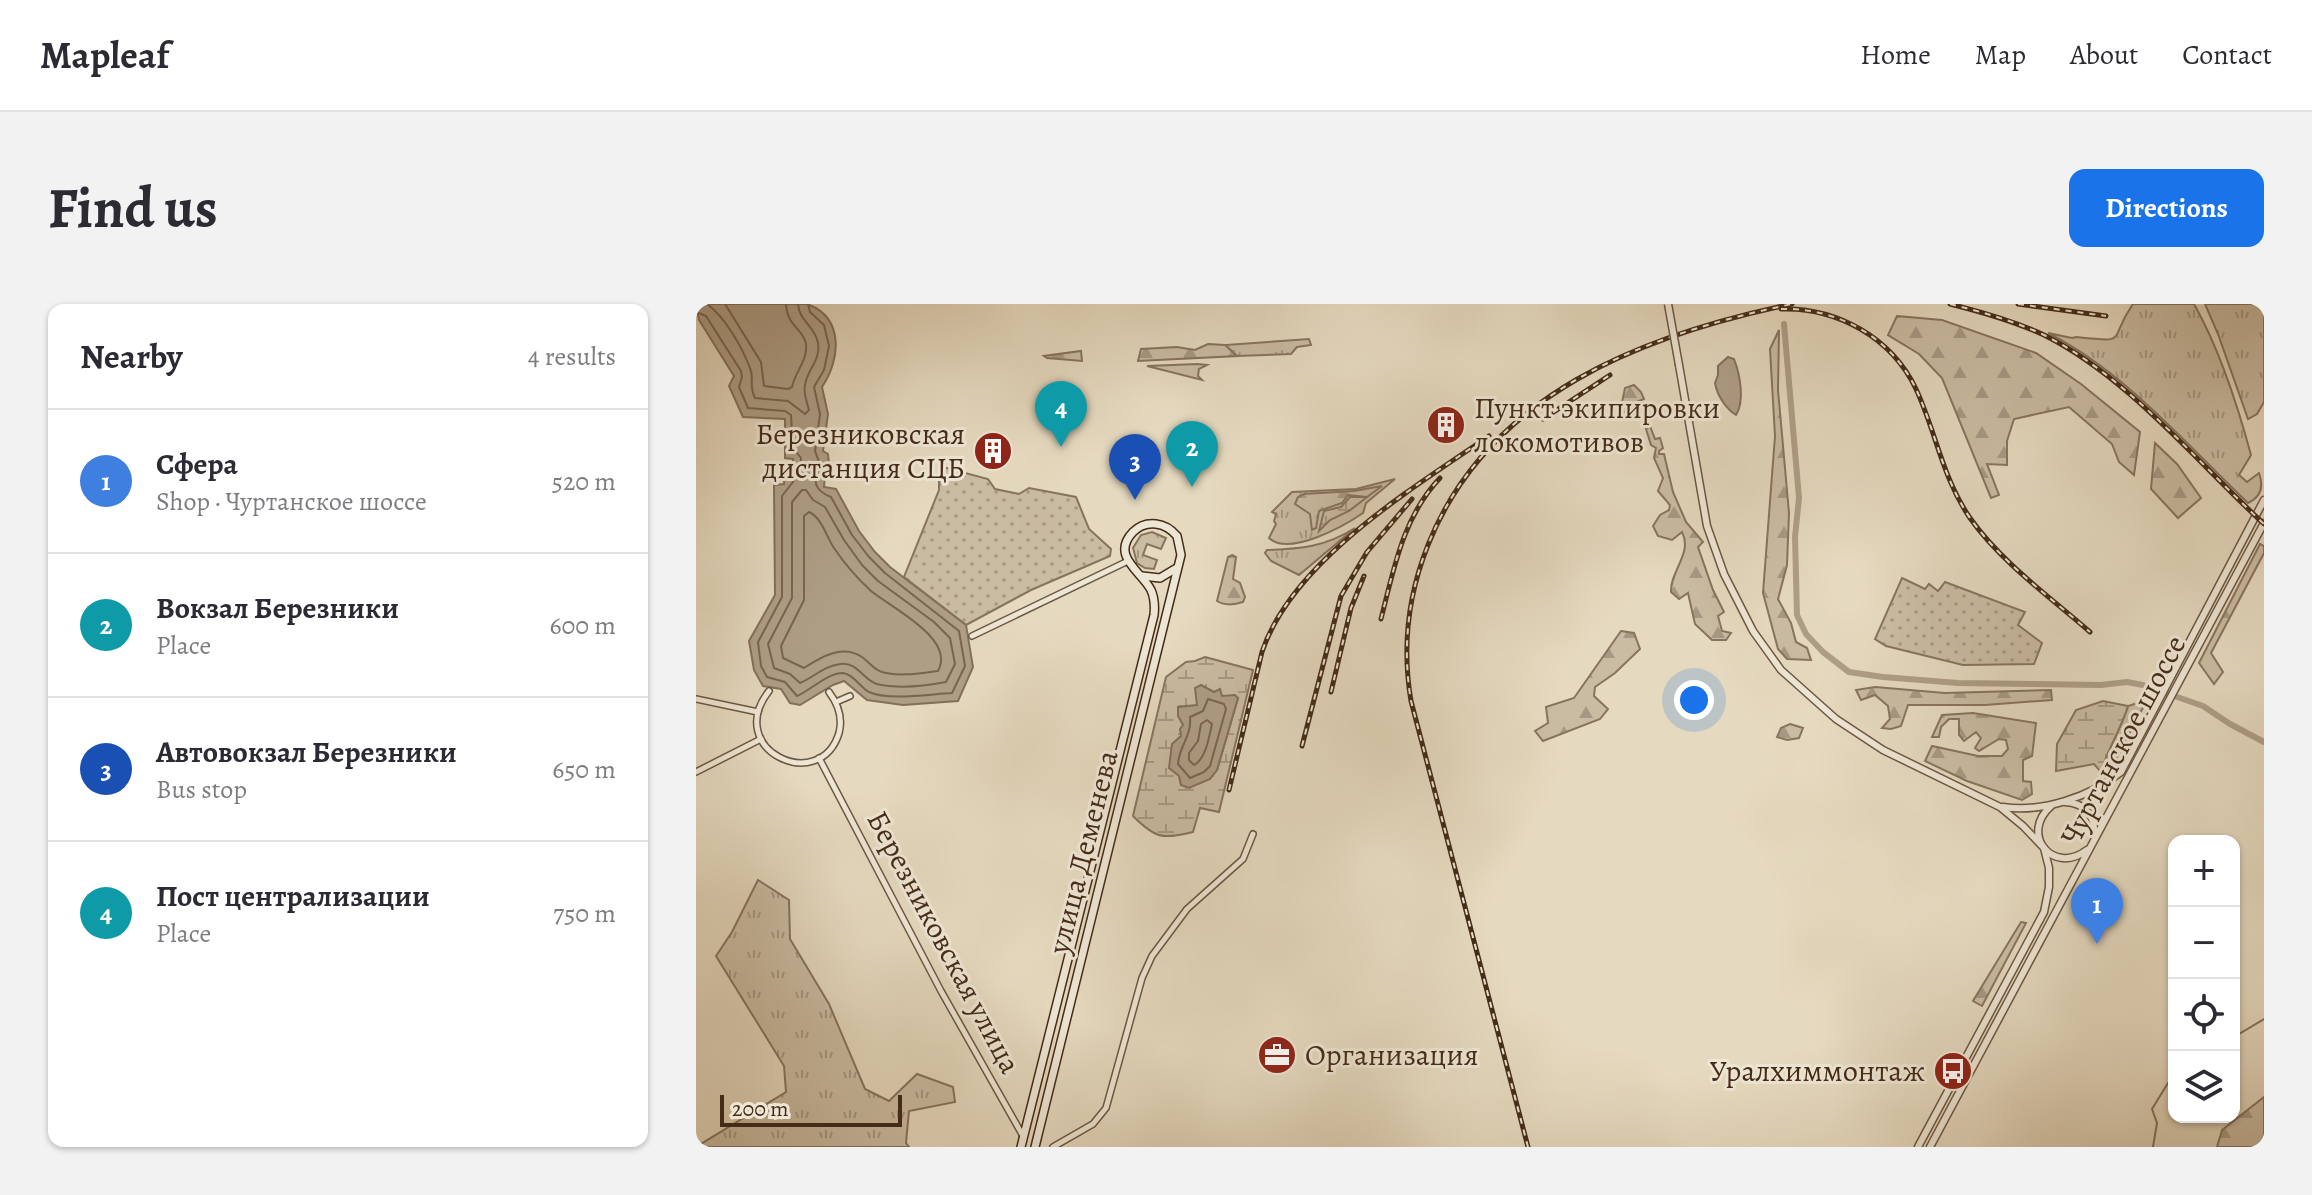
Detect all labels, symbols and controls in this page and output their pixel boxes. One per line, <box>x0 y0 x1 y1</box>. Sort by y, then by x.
text: Mapleaf <box>40 29 169 81</box>
text: Home <box>1860 36 1931 74</box>
text: Map <box>1975 36 2026 74</box>
text: About <box>2070 36 2138 74</box>
text: Contact <box>2182 36 2272 74</box>
button: Directions <box>2069 169 2264 247</box>
text: Find us <box>48 170 218 246</box>
text: Nearby <box>80 333 183 380</box>
text: 4 results <box>528 339 616 374</box>
pin: 4 <box>1035 381 1087 447</box>
place label: Пункт экипировки локомотивов <box>1474 388 1720 462</box>
building icon: Пункт экипировки локомотивов <box>1425 404 1467 446</box>
place label: Березниковская дистанция СЦБ <box>755 414 965 488</box>
pin: 2 <box>1166 421 1218 487</box>
building icon: Березниковская дистанция СЦБ <box>972 430 1014 472</box>
pin: 3 <box>1109 434 1161 500</box>
text: Сфера <box>156 444 238 484</box>
text: 1 <box>101 464 111 499</box>
text: 520 m <box>552 464 616 499</box>
text: Shop · Чуртанское шоссе <box>156 484 427 519</box>
text: Вокзал Березники <box>156 588 399 628</box>
text: 2 <box>100 608 112 643</box>
text: 600 m <box>549 608 616 643</box>
text: Place <box>156 628 211 663</box>
street label: Чуртанское шоссе <box>2051 628 2195 852</box>
your location <box>1674 680 1714 720</box>
text: Автовокзал Березники <box>156 732 457 772</box>
street label: улица Деменева <box>1038 746 1128 959</box>
text: 3 <box>100 752 112 787</box>
text: 650 m <box>552 752 616 787</box>
text: Bus stop <box>156 772 247 807</box>
street label: Березниковская улица <box>858 804 1030 1081</box>
map controls <box>2168 835 2240 1123</box>
button: + <box>2168 835 2240 907</box>
text: Пост централизации <box>156 876 430 916</box>
pin: 1 <box>2071 878 2123 944</box>
text: 4 <box>100 896 112 931</box>
text: 750 m <box>553 896 616 931</box>
button: − <box>2168 907 2240 979</box>
text: Place <box>156 916 211 951</box>
button: locate <box>2168 979 2240 1051</box>
office icon: Организация <box>1256 1034 1298 1076</box>
place label: Организация <box>1305 1035 1478 1075</box>
bus stop icon: Уралхиммонтаж <box>1932 1050 1974 1092</box>
place label: Уралхиммонтаж <box>1709 1051 1925 1091</box>
button: layers <box>2168 1051 2240 1123</box>
scale bar <box>720 1091 902 1127</box>
text: 200 m <box>732 1094 789 1124</box>

